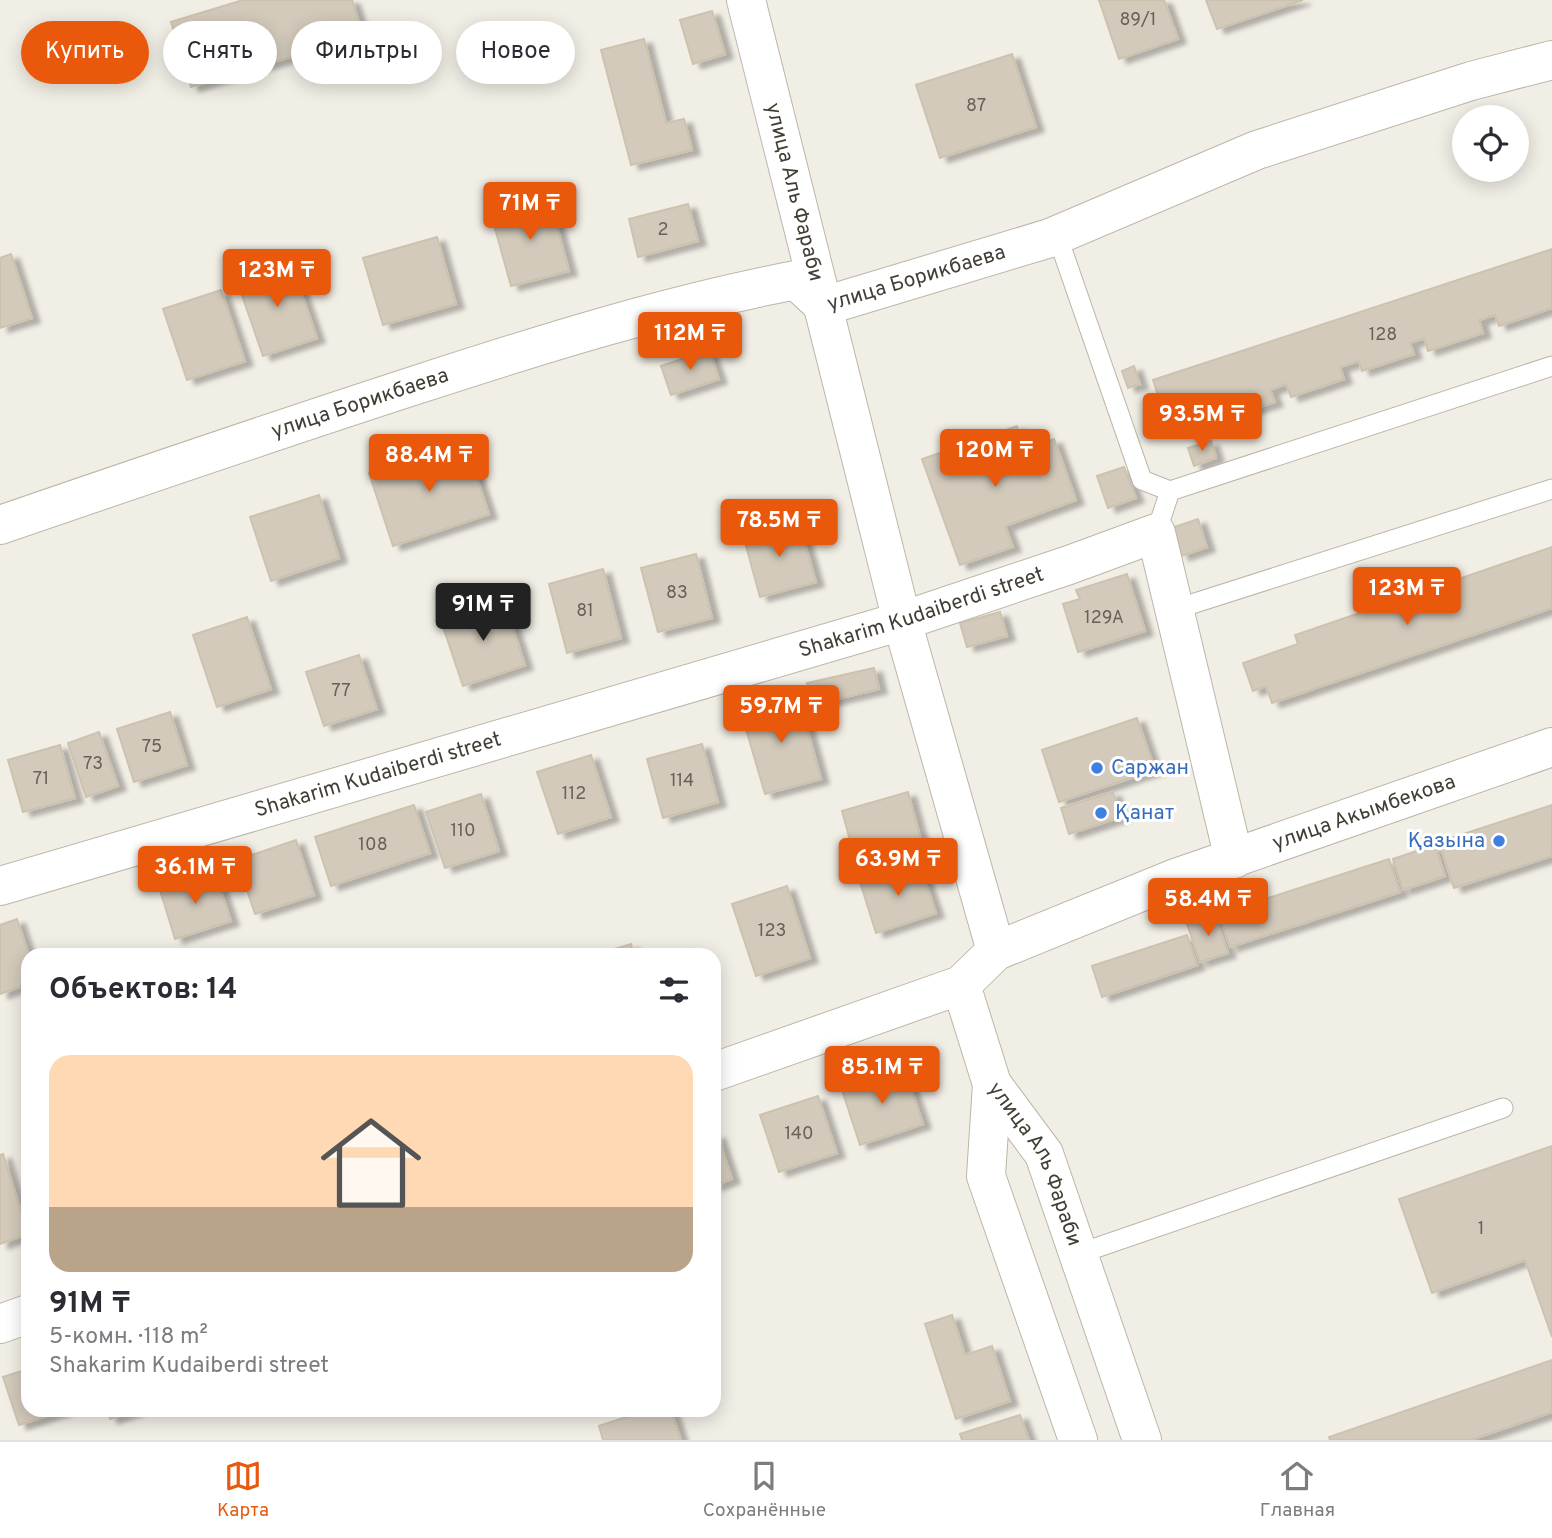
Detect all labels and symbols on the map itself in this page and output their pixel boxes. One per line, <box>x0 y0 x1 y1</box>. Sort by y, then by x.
house number: 89/1 <box>1120 9 1156 32</box>
house number: 87 <box>966 95 986 118</box>
street label: улица Аль Фараби <box>759 100 830 284</box>
pin: 71M ₸ <box>481 182 579 242</box>
house number: 2 <box>657 219 669 242</box>
street label: улица Борикбаева <box>824 239 1009 318</box>
pin: 123M ₸ <box>220 250 334 309</box>
pin: 112M ₸ <box>633 312 747 372</box>
house number: 128 <box>1369 324 1397 347</box>
street label: улица Борикбаева <box>268 362 452 445</box>
pin: 93.5M ₸ <box>1137 393 1267 453</box>
pin: 120M ₸ <box>938 430 1052 489</box>
pin: 88.4M ₸ <box>364 434 494 494</box>
pin: 78.5M ₸ <box>714 500 844 559</box>
street label: Shakarim Kudaiberdi street <box>795 561 1047 664</box>
pin: 123M ₸ <box>1350 568 1464 627</box>
house number: 83 <box>666 582 688 605</box>
pin: 91M ₸ <box>434 584 532 643</box>
house number: 81 <box>576 600 594 623</box>
house number: 129А <box>1084 607 1124 630</box>
house number: 77 <box>331 680 351 703</box>
pin: 59.7M ₸ <box>716 686 846 745</box>
street label: Shakarim Kudaiberdi street <box>251 726 505 824</box>
house number: 75 <box>142 736 162 759</box>
house number: 73 <box>83 753 103 776</box>
place label: Саржан <box>1111 755 1189 782</box>
marker: Саржан <box>1089 760 1105 776</box>
house number: 71 <box>33 768 49 791</box>
street label: улица Акымбекова <box>1269 768 1459 857</box>
house number: 114 <box>670 770 694 793</box>
house number: 112 <box>562 783 586 806</box>
place label: Қанат <box>1115 800 1174 827</box>
marker: Қанат <box>1093 805 1109 821</box>
house number: 110 <box>451 820 475 843</box>
place label: Қазына <box>1408 828 1485 855</box>
marker: Қазына <box>1491 833 1507 849</box>
house number: 108 <box>358 834 388 857</box>
pin: 63.9M ₸ <box>833 838 963 898</box>
pin: 36.1M ₸ <box>130 846 260 906</box>
pin: 58.4M ₸ <box>1143 878 1273 938</box>
house number: 123 <box>758 920 786 943</box>
pin: 85.1M ₸ <box>817 1046 947 1106</box>
street label: улица Аль Фараби <box>982 1077 1088 1250</box>
house number: 140 <box>784 1123 814 1146</box>
house number: 1 <box>1478 1218 1484 1241</box>

